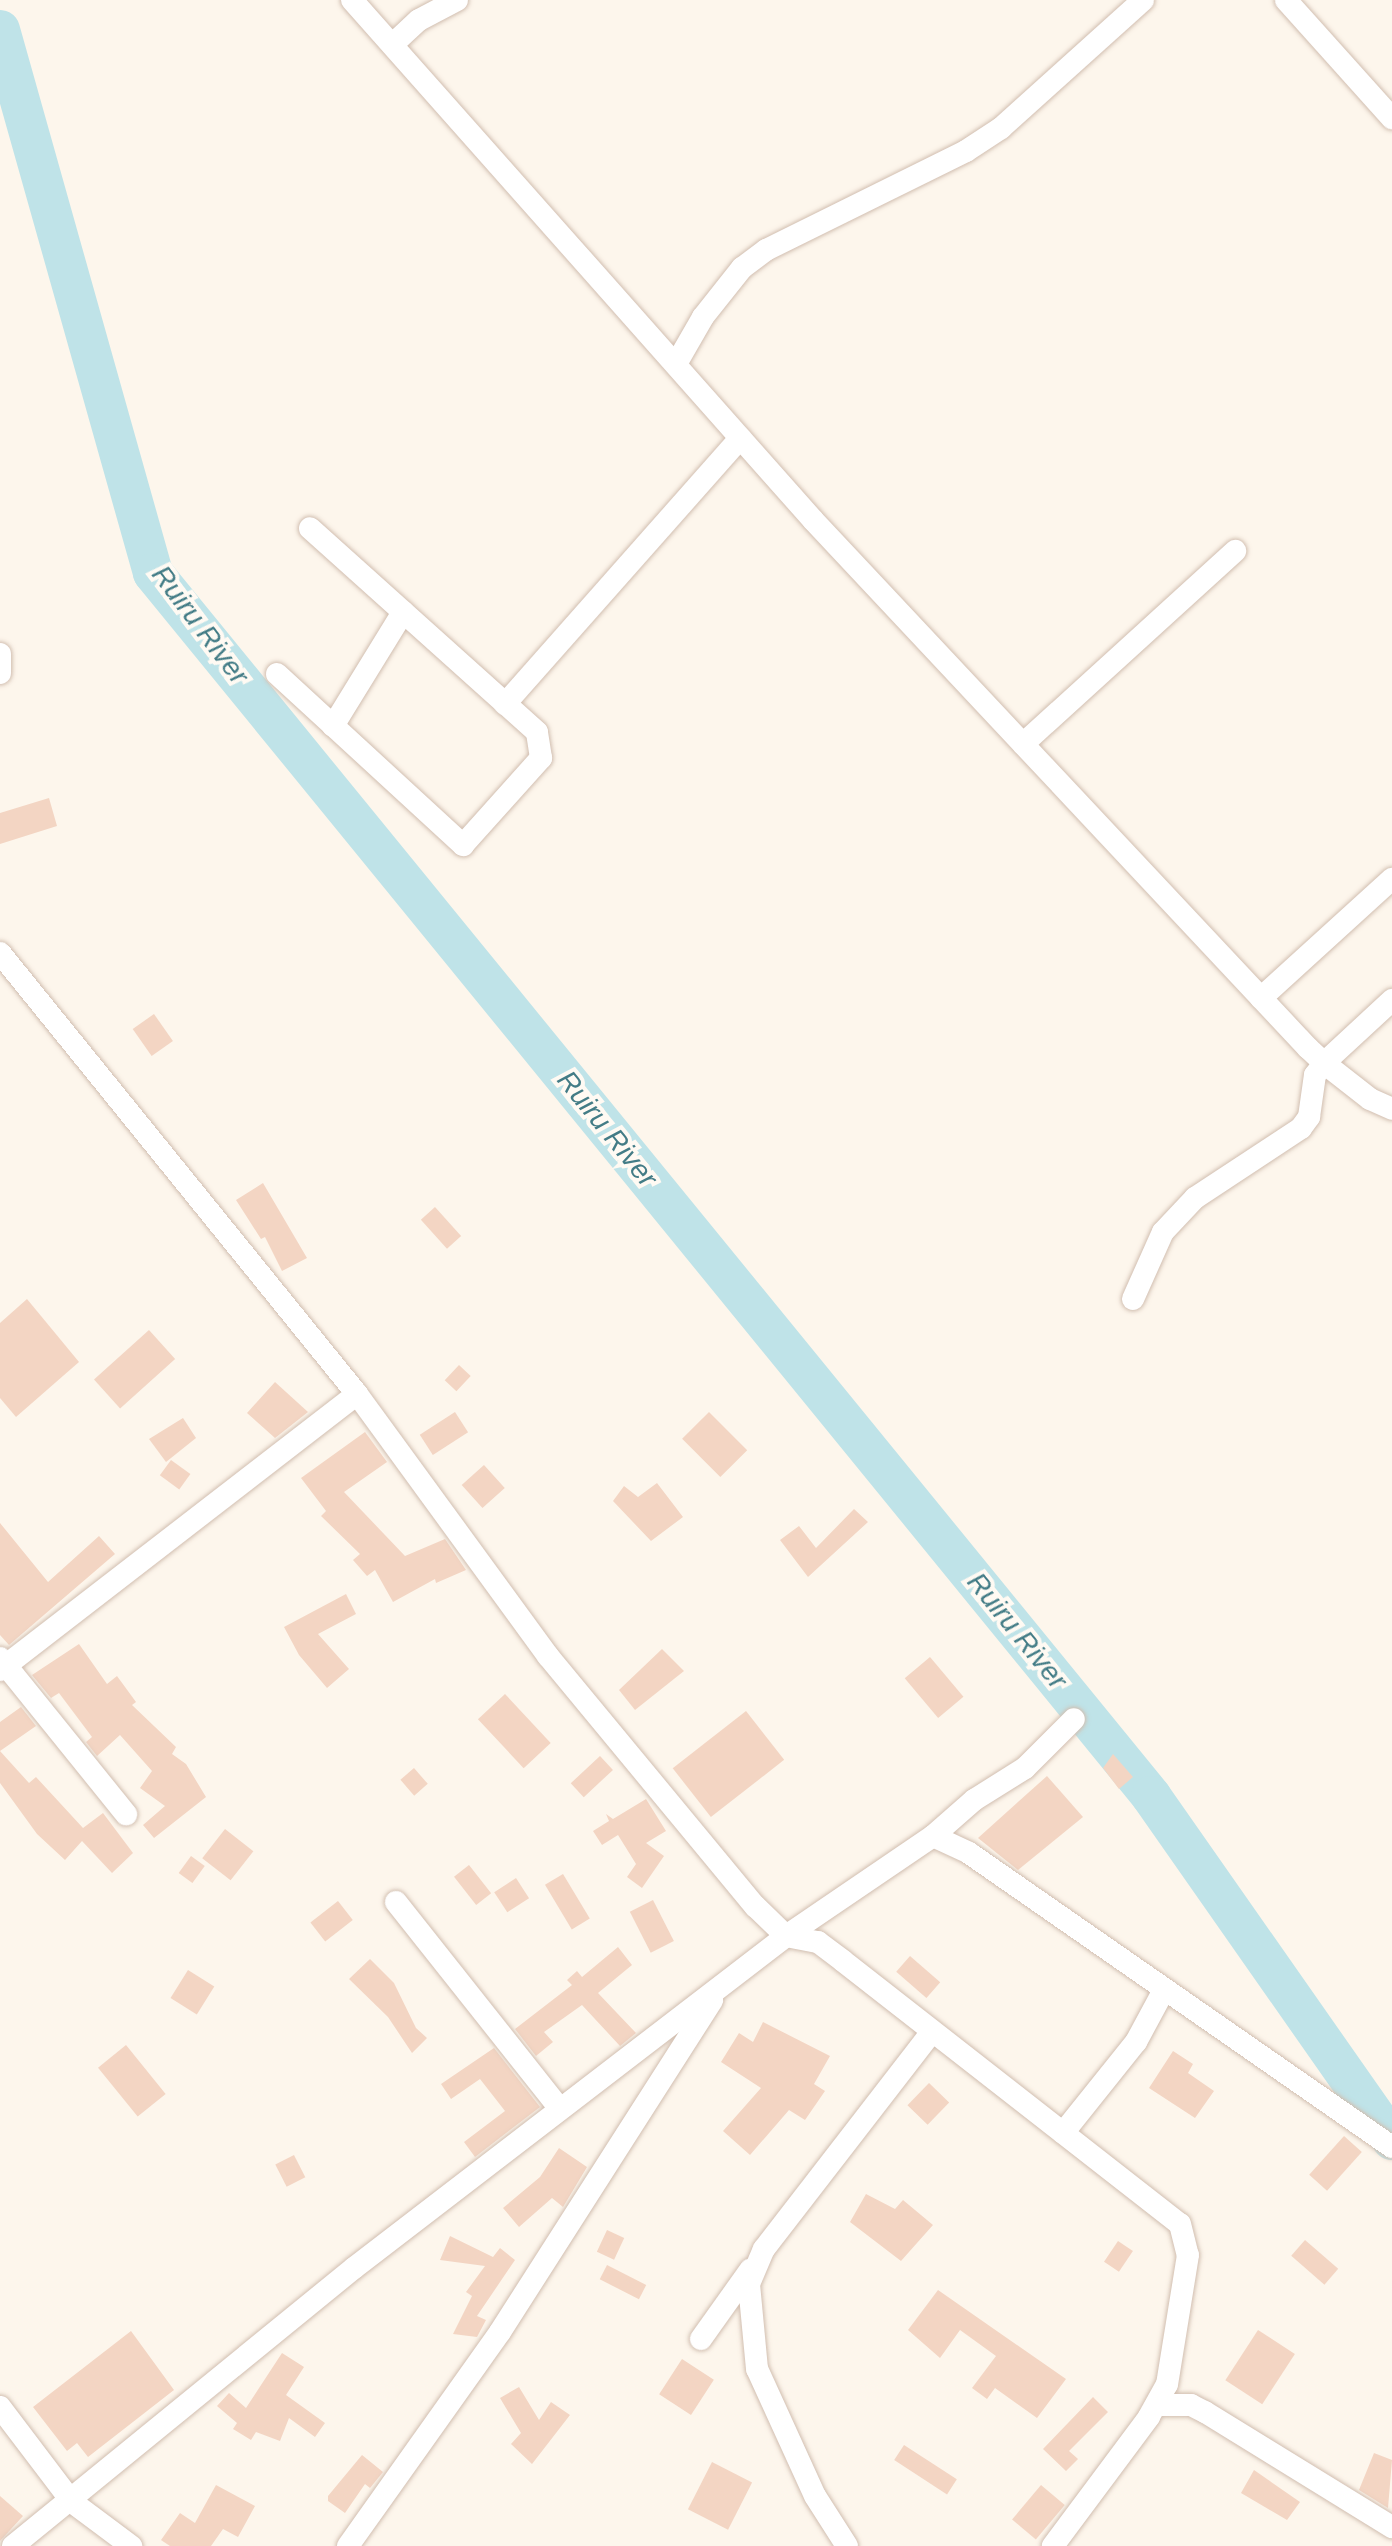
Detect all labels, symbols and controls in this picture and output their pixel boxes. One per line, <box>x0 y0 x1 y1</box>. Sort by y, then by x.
water label: Ruiru River <box>144 559 256 691</box>
water label: Ruiru River <box>550 1064 664 1194</box>
water label: Ruiru River <box>960 1566 1074 1696</box>

